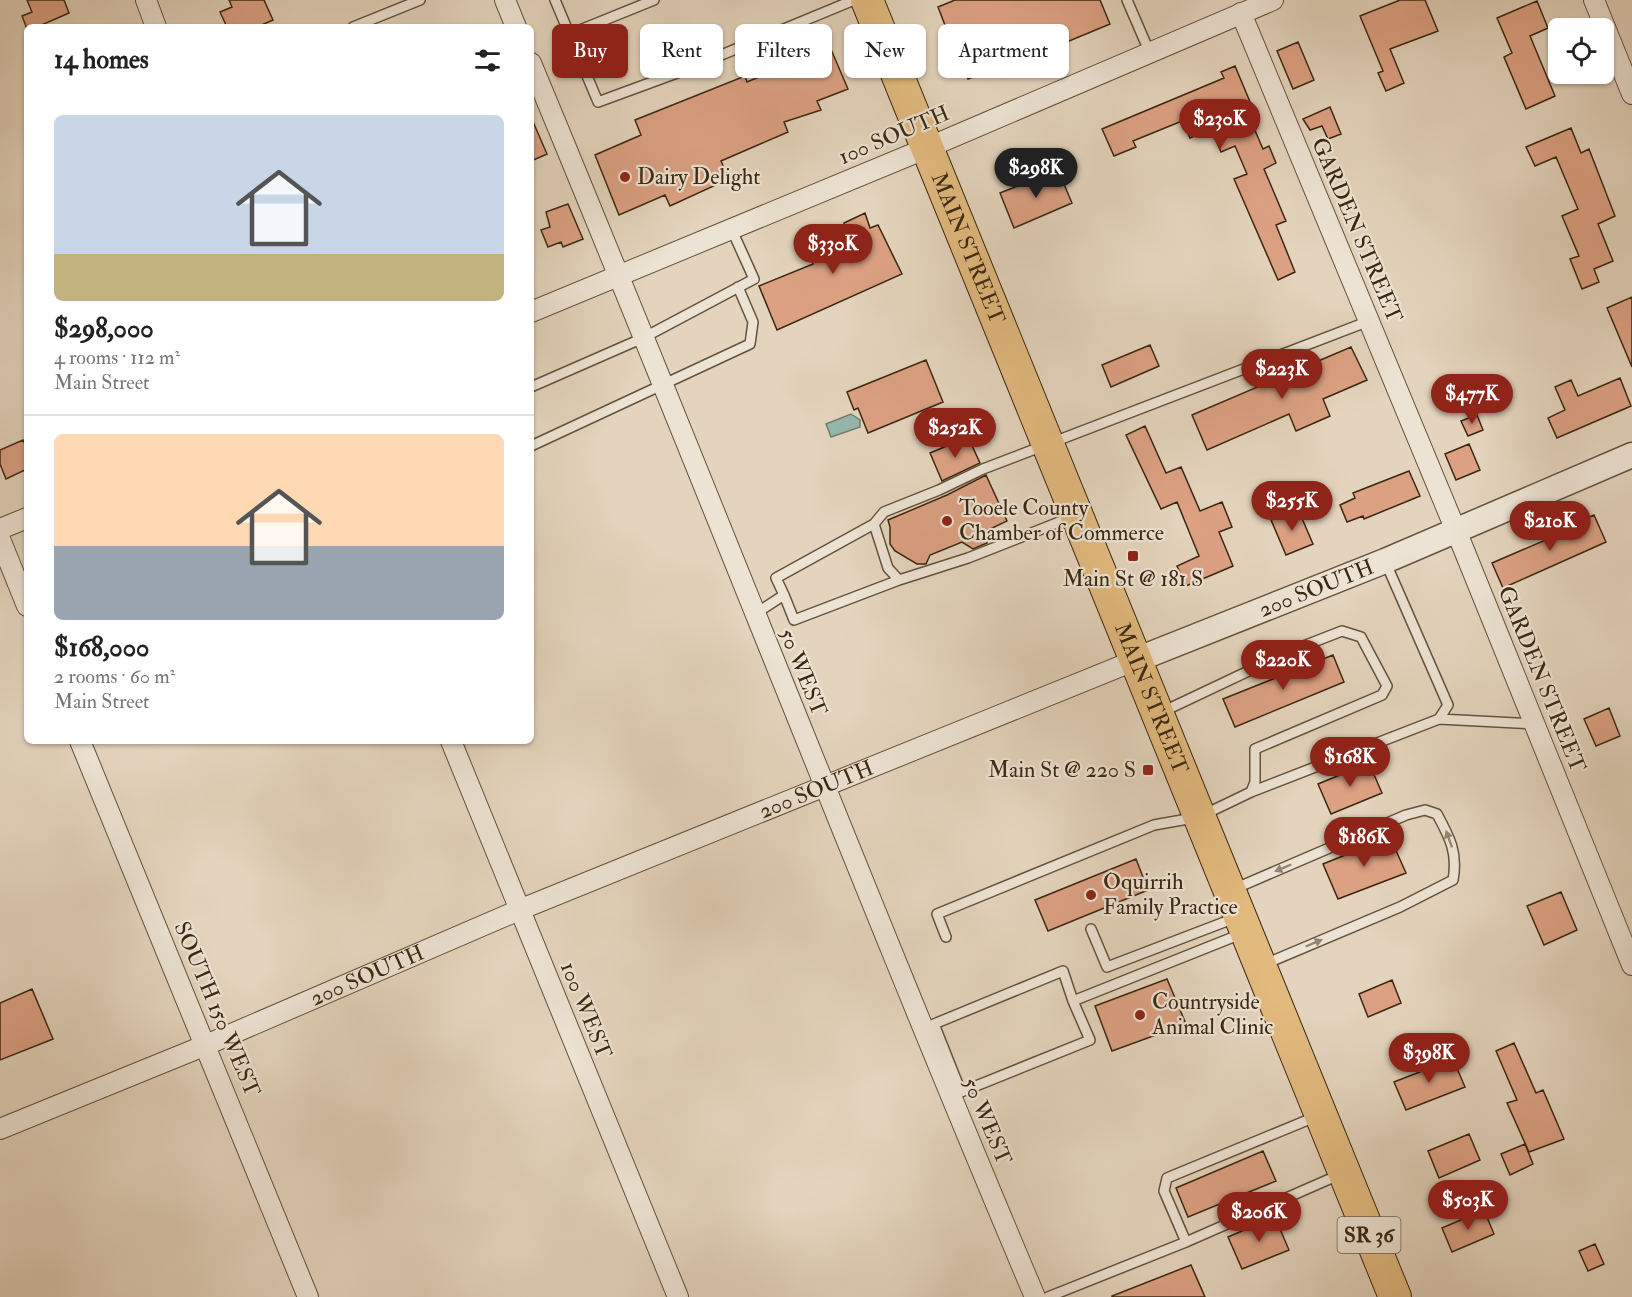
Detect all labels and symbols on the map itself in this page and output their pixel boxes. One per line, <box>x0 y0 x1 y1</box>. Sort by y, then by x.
street label: 100 SOUTH <box>834 99 954 171</box>
pin: $230K <box>1178 99 1262 150</box>
street label: GARDEN STREET <box>1305 133 1409 327</box>
pin: $298K <box>994 148 1078 199</box>
place label: Dairy Delight <box>637 163 760 191</box>
street label: MAIN STREET <box>925 168 1012 329</box>
marker: Dairy Delight <box>618 170 632 184</box>
pin: $330K <box>791 224 875 275</box>
pin: $223K <box>1240 349 1324 400</box>
pin: $477K <box>1430 374 1514 425</box>
pin: $252K <box>913 408 997 459</box>
pin: $255K <box>1250 481 1334 532</box>
place label: Tooele County Chamber of Commerce <box>959 494 1164 547</box>
pin: $210K <box>1508 501 1592 552</box>
marker: Tooele County Chamber of Commerce <box>940 514 954 528</box>
marker: Main St @ 181 S <box>1126 549 1140 563</box>
street label: 200 SOUTH <box>1255 553 1378 624</box>
place label: Main St @ 181 S <box>1063 565 1203 593</box>
street label: GARDEN STREET <box>1492 582 1592 777</box>
street label: MAIN STREET <box>1108 619 1195 779</box>
street label: 50 WEST <box>773 624 833 721</box>
pin: $220K <box>1241 640 1325 691</box>
pin: $168K <box>1308 737 1392 788</box>
street label: 200 SOUTH <box>755 754 878 825</box>
place label: Main St @ 220 S <box>988 756 1136 784</box>
marker: Main St @ 220 S <box>1141 763 1155 777</box>
pin: $186K <box>1322 817 1406 868</box>
one-way arrow <box>1444 830 1454 848</box>
one-way arrow <box>1273 863 1291 873</box>
place label: Oquirrih Family Practice <box>1103 868 1238 921</box>
marker: Oquirrih Family Practice <box>1084 888 1098 902</box>
street label: SOUTH 150 WEST <box>168 917 267 1101</box>
one-way arrow <box>1305 938 1323 947</box>
street label: 200 SOUTH <box>306 939 428 1012</box>
street label: 100 WEST <box>554 958 618 1063</box>
place label: Countryside Animal Clinic <box>1151 988 1273 1041</box>
marker: Countryside Animal Clinic <box>1133 1008 1147 1022</box>
pin: $398K <box>1387 1033 1471 1084</box>
street label: 50 WEST <box>956 1073 1018 1170</box>
pin: $503K <box>1426 1180 1510 1231</box>
pin: $206K <box>1217 1192 1301 1243</box>
road number: SR 36 <box>1338 1217 1400 1253</box>

